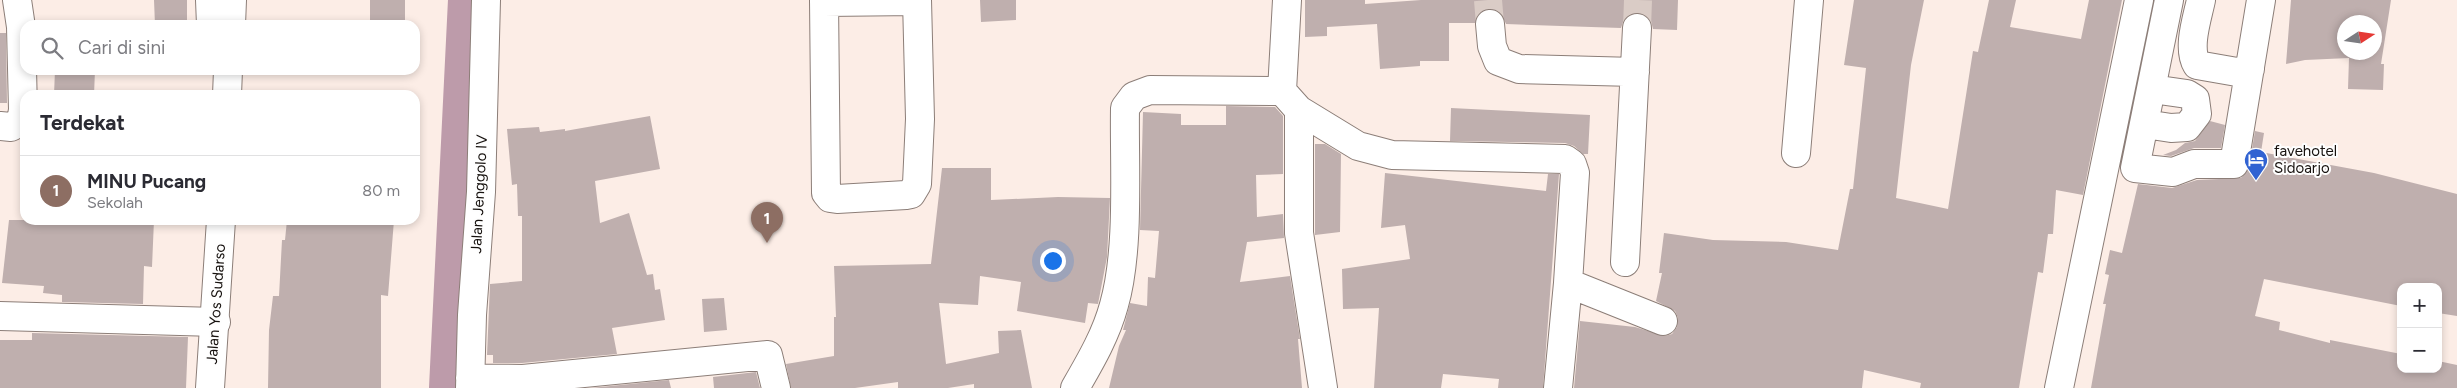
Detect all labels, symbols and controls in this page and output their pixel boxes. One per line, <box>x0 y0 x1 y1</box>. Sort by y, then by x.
north arrow <box>2337 15 2382 60</box>
search box <box>20 20 420 75</box>
icon: search <box>38 34 66 62</box>
text: Cari di sini <box>78 36 165 59</box>
text: Terdekat <box>40 110 125 135</box>
street label: Jalan Jenggolo IV <box>467 133 491 254</box>
place label: favehotel Sidoarjo <box>2274 142 2337 177</box>
hotel icon: favehotel Sidoarjo <box>2243 147 2269 181</box>
text: MINU Pucang <box>87 170 206 193</box>
text: 1 <box>53 181 59 200</box>
text: 80 m <box>362 181 400 200</box>
text: Sekolah <box>87 193 143 212</box>
pin: 1 <box>751 202 783 243</box>
street label: Jalan Yos Sudarso <box>203 243 229 365</box>
your location <box>1040 248 1066 274</box>
map controls <box>2397 283 2442 373</box>
button: + <box>2397 283 2442 328</box>
button: − <box>2397 328 2442 373</box>

